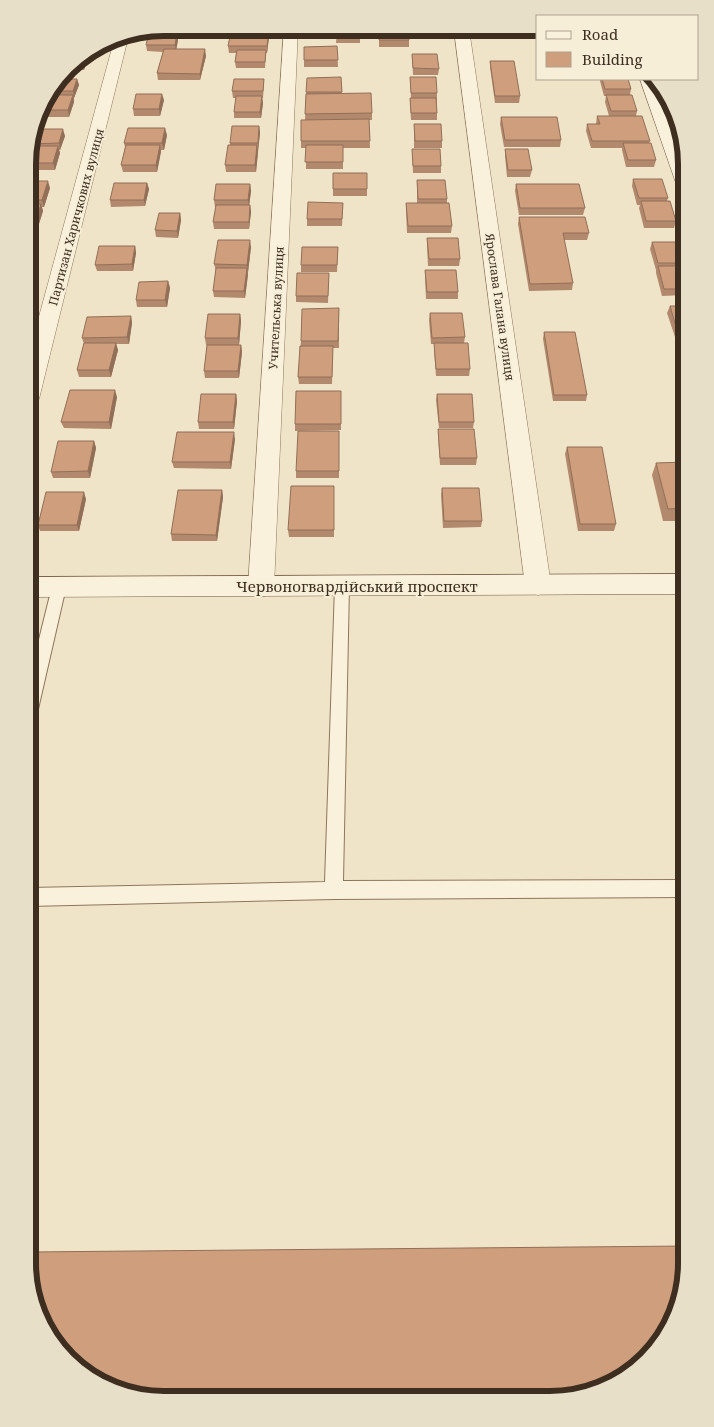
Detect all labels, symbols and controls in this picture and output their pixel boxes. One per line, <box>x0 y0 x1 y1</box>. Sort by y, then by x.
legend <box>536 15 699 80</box>
text: Road <box>582 24 618 44</box>
text: Building <box>582 49 643 69</box>
street label: Партизан Харичкових вулиця <box>44 126 108 307</box>
street label: Ярослава Галана вулиця <box>481 231 519 382</box>
street label: Учительська вулиця <box>264 246 288 370</box>
street label: Червоногвардійський проспект <box>236 576 478 596</box>

